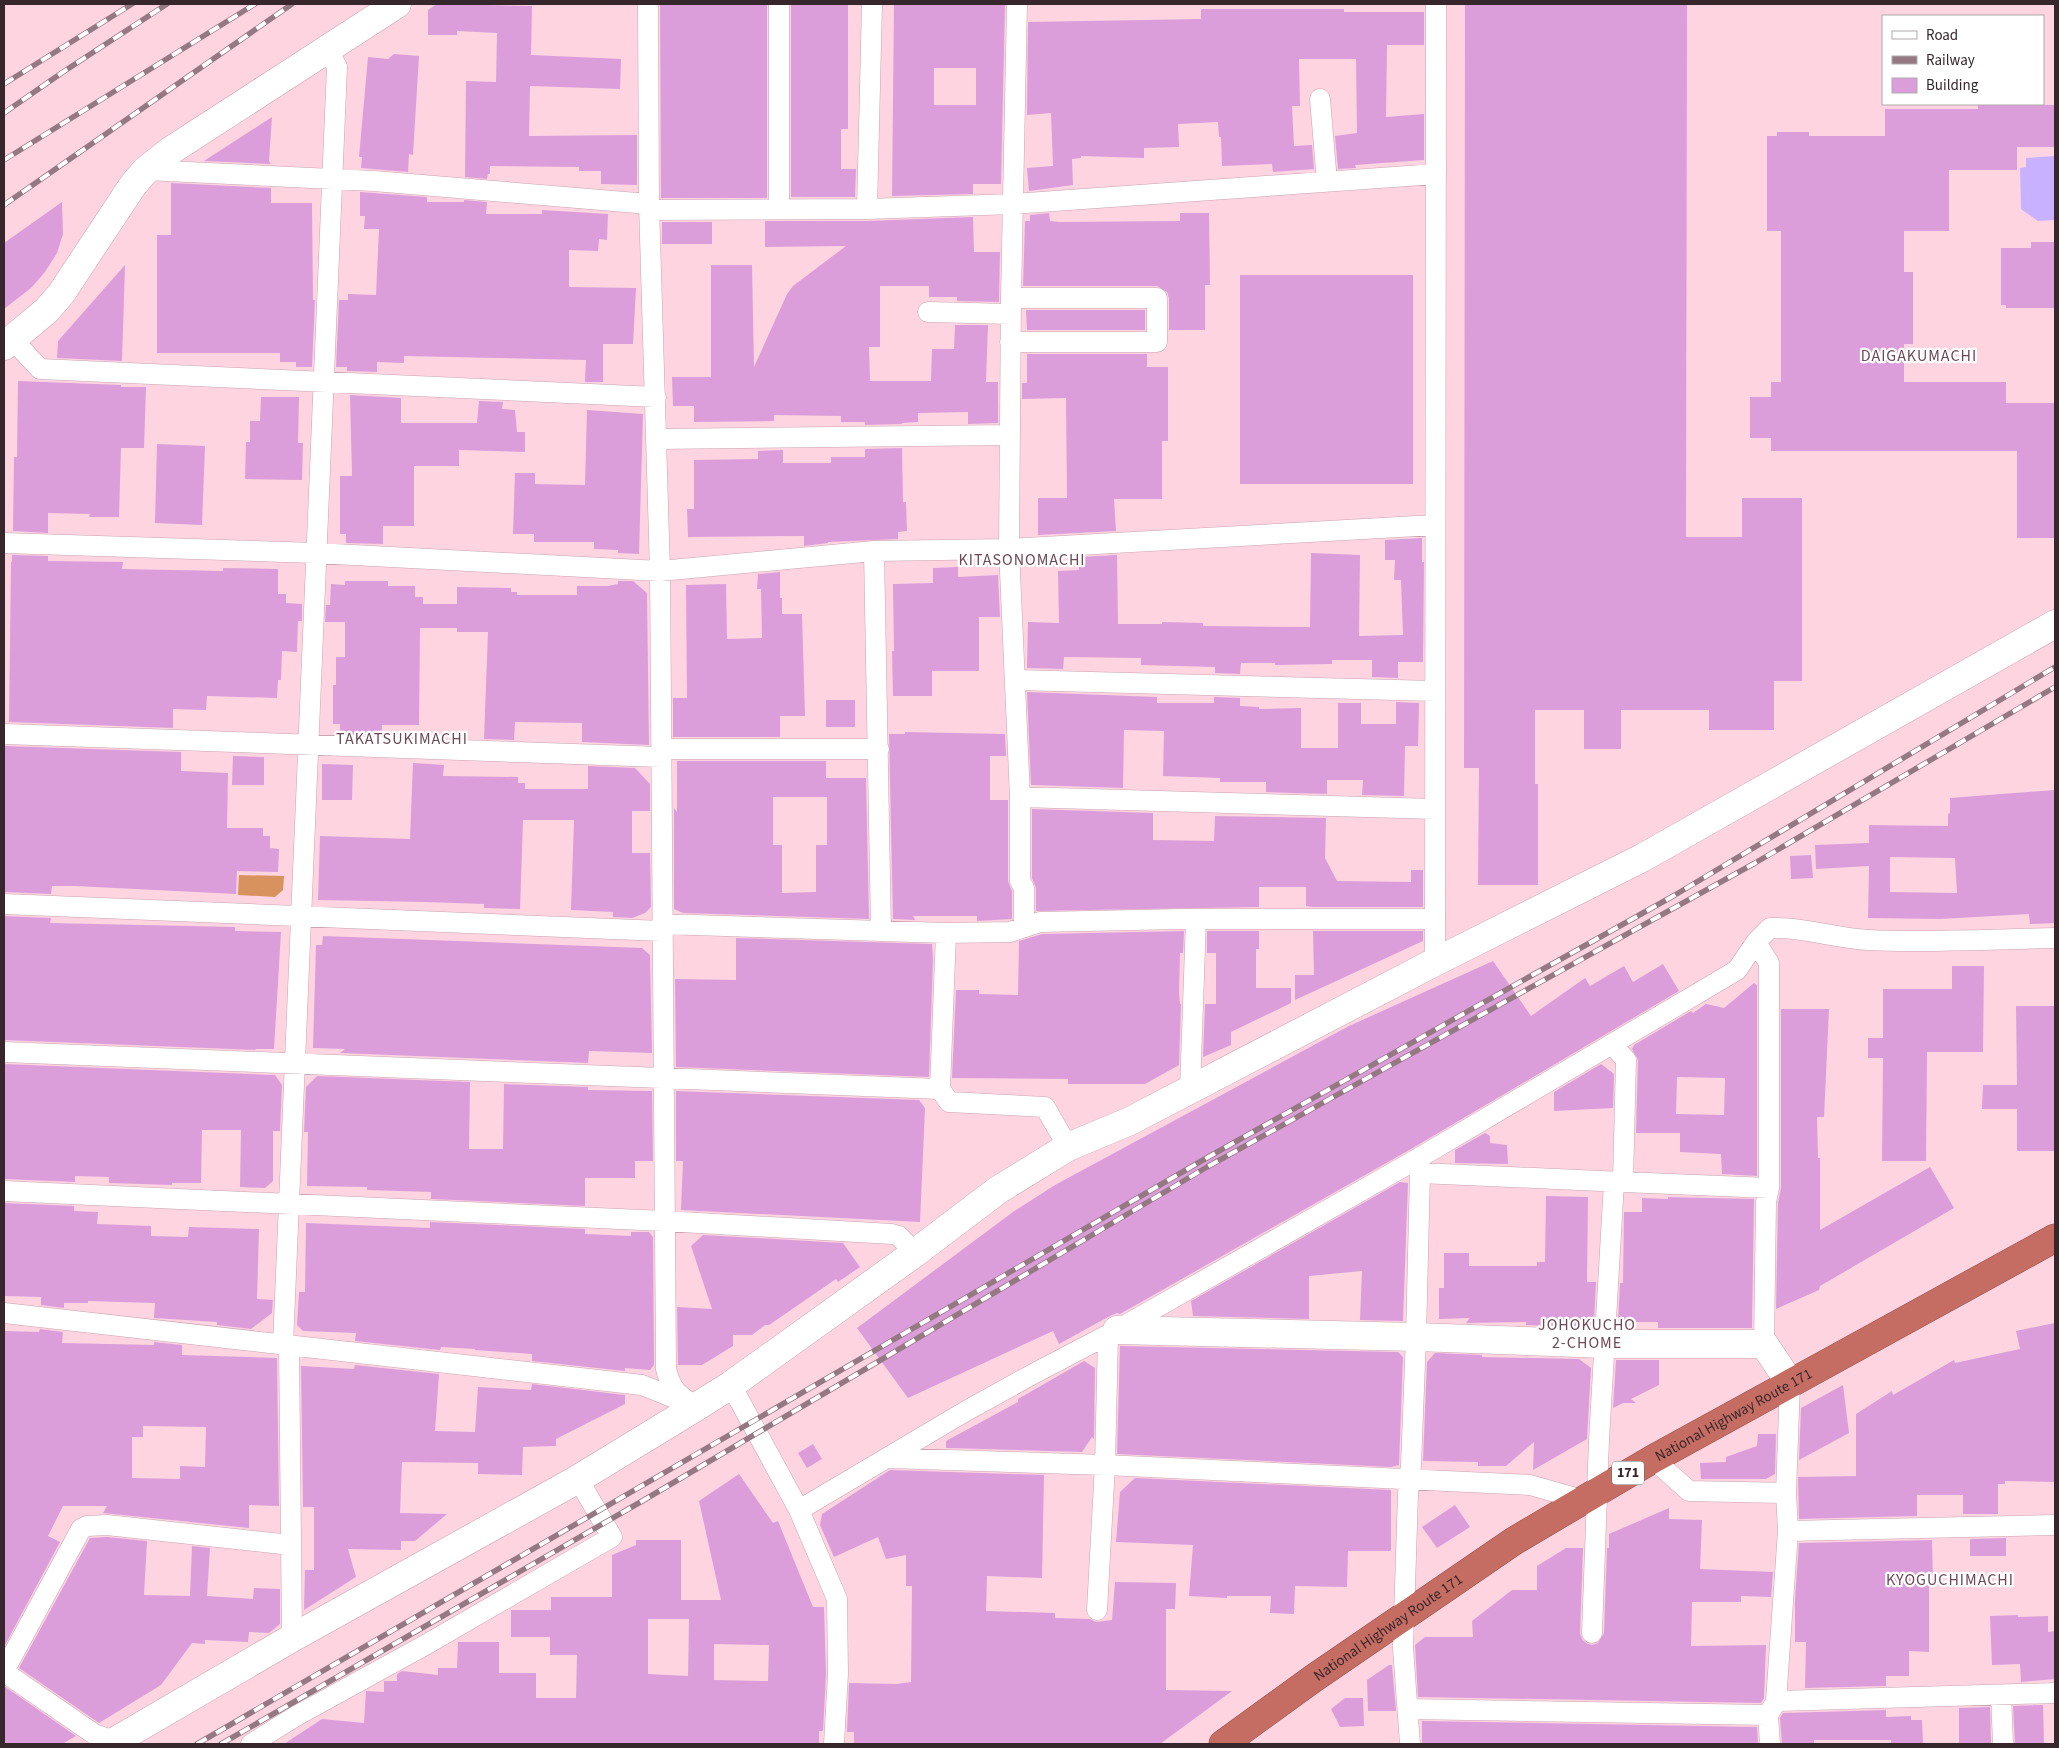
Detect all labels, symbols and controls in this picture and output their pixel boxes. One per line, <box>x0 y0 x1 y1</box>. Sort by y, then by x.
legend <box>1882 15 2044 105</box>
text: Road <box>1926 25 1958 46</box>
text: Railway <box>1926 50 1975 71</box>
text: Building <box>1926 75 1979 96</box>
district label: DAIGAKUMACHI <box>1861 345 1977 367</box>
district label: KITASONOMACHI <box>958 549 1086 571</box>
district label: TAKATSUKIMACHI <box>336 728 468 750</box>
district label: JOHOKUCHO 2-CHOME <box>1538 1314 1636 1354</box>
street label: National Highway Route 171 <box>1651 1363 1816 1467</box>
road number: 171 <box>1612 1462 1644 1485</box>
street label: National Highway Route 171 <box>1309 1569 1467 1686</box>
district label: KYOGUCHIMACHI <box>1886 1569 2014 1591</box>

